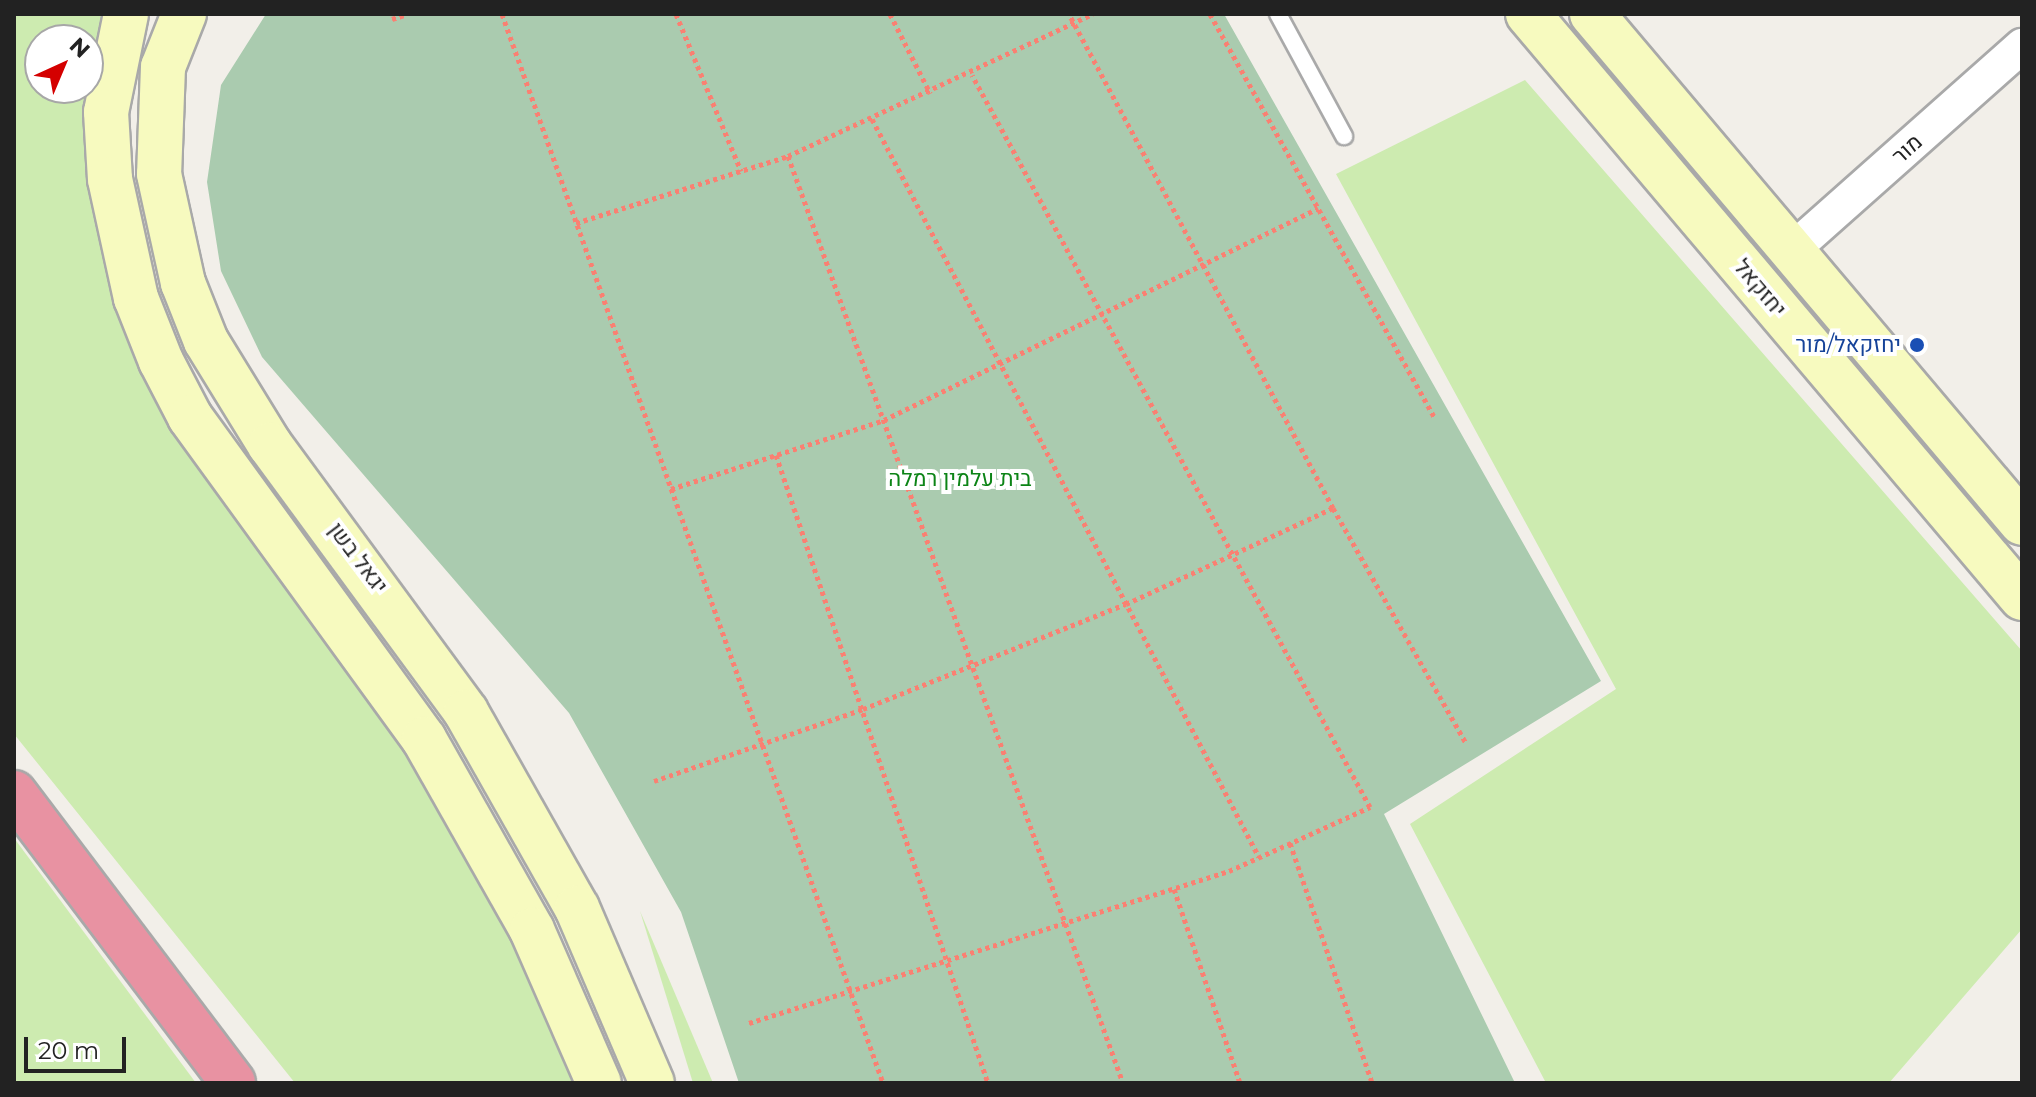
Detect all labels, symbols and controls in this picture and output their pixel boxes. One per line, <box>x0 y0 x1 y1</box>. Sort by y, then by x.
north arrow <box>24 24 104 104</box>
text: N <box>64 32 95 64</box>
street label: מור <box>1887 129 1927 169</box>
street label: יחזקאל <box>1728 254 1792 322</box>
place label: יחזקאל/מור <box>1796 332 1901 358</box>
marker: יחזקאל/מור <box>1908 336 1926 354</box>
park label: בית עלמין רמלה <box>888 466 1032 492</box>
street label: יגאל בשן <box>323 517 393 599</box>
scale bar <box>28 1021 130 1071</box>
text: 20 m <box>38 1036 99 1065</box>

